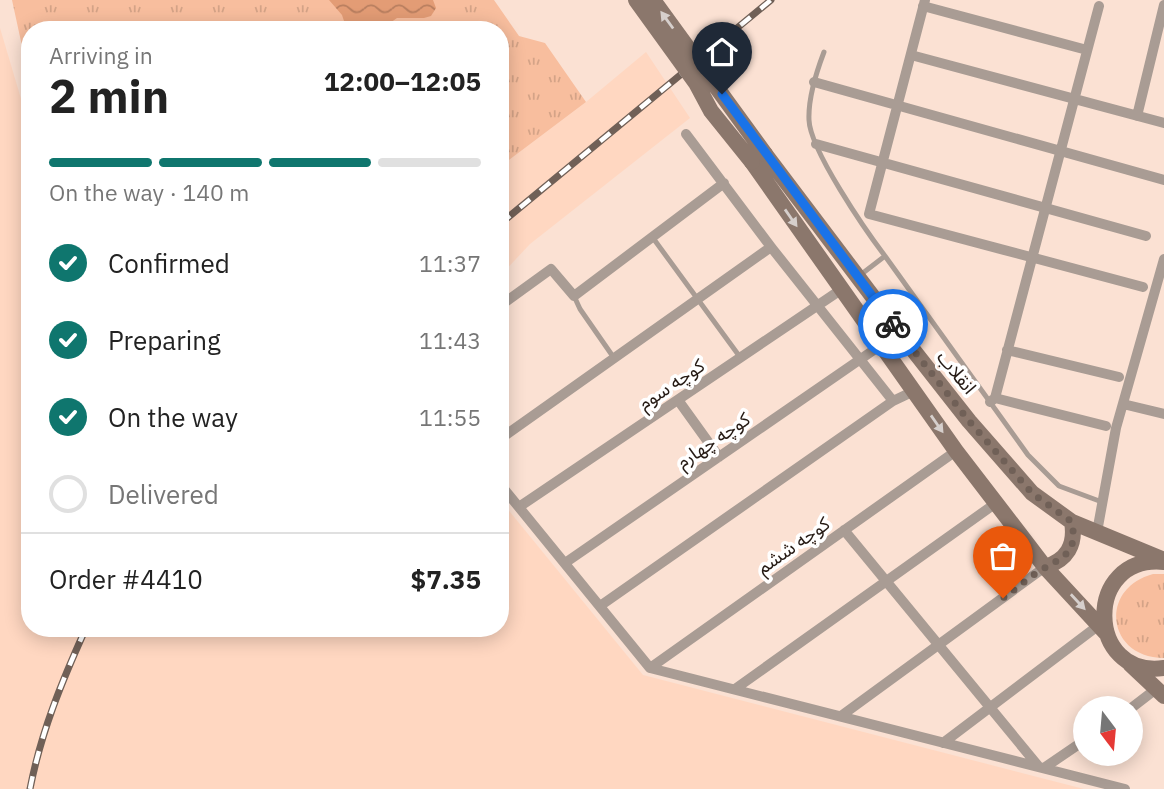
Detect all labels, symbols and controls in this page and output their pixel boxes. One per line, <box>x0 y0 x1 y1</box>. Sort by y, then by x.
one-way arrow <box>660 11 674 29</box>
pin <box>692 22 752 94</box>
icon: home <box>703 33 741 71</box>
text: Arriving in <box>49 40 153 70</box>
text: 12:00–12:05 <box>324 64 481 98</box>
text: 2 min <box>49 66 169 126</box>
text: On the way · 140 m <box>49 177 249 207</box>
one-way arrow <box>784 209 798 227</box>
icon: check <box>49 244 87 282</box>
text: Confirmed <box>108 246 230 280</box>
text: 11:37 <box>419 248 481 278</box>
courier <box>858 289 928 359</box>
icon: bike <box>874 305 912 343</box>
icon: check <box>49 321 87 359</box>
text: Preparing <box>108 323 221 357</box>
text: 11:43 <box>419 325 481 355</box>
street label: انقلاب <box>932 345 982 399</box>
street label: کوچه سوم <box>633 352 711 417</box>
icon: check <box>49 398 87 436</box>
text: On the way <box>108 400 238 434</box>
text: 11:55 <box>419 402 481 432</box>
street label: کوچه چهارم <box>672 406 757 476</box>
one-way arrow <box>930 415 944 433</box>
text: Delivered <box>108 477 219 511</box>
street label: کوچه ششم <box>752 511 837 581</box>
pin <box>973 526 1033 598</box>
icon: bag <box>984 537 1022 575</box>
text: Order #4410 <box>49 562 203 596</box>
text: $7.35 <box>411 562 481 596</box>
one-way arrow <box>1069 593 1085 610</box>
north arrow <box>1073 696 1143 766</box>
map controls <box>1073 696 1143 766</box>

